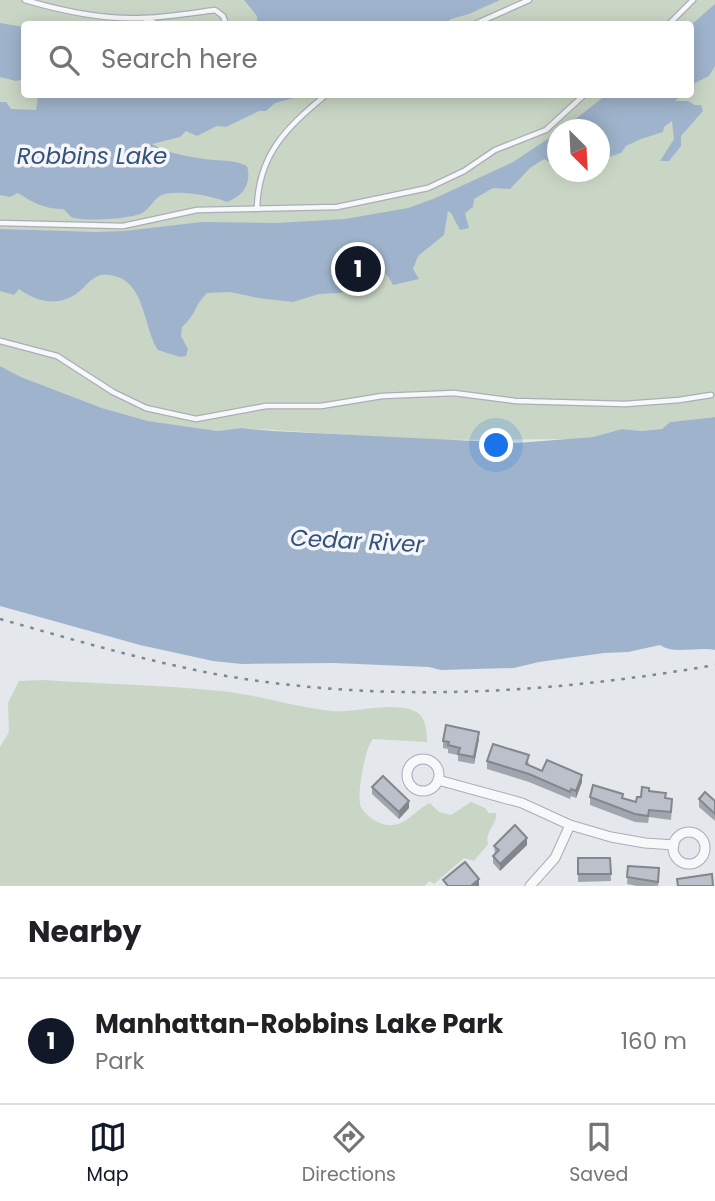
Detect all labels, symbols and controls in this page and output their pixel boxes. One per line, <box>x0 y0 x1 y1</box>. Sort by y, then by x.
search box <box>21 21 694 98</box>
icon: search <box>45 41 83 79</box>
text: Search here <box>101 41 258 77</box>
north arrow <box>547 119 610 182</box>
water label: Robbins Lake <box>17 140 167 172</box>
pin: 1 <box>335 243 381 295</box>
your location <box>479 428 513 462</box>
water label: Cedar River <box>289 522 426 561</box>
text: Nearby <box>28 910 142 953</box>
text: Manhattan-Robbins Lake Park <box>95 1006 503 1042</box>
text: 1 <box>47 1025 55 1057</box>
text: 160 m <box>621 1025 687 1057</box>
text: Park <box>95 1045 144 1077</box>
tab: Map <box>87 1118 129 1189</box>
tab: Directions <box>302 1118 396 1189</box>
tab: Saved <box>569 1118 628 1189</box>

